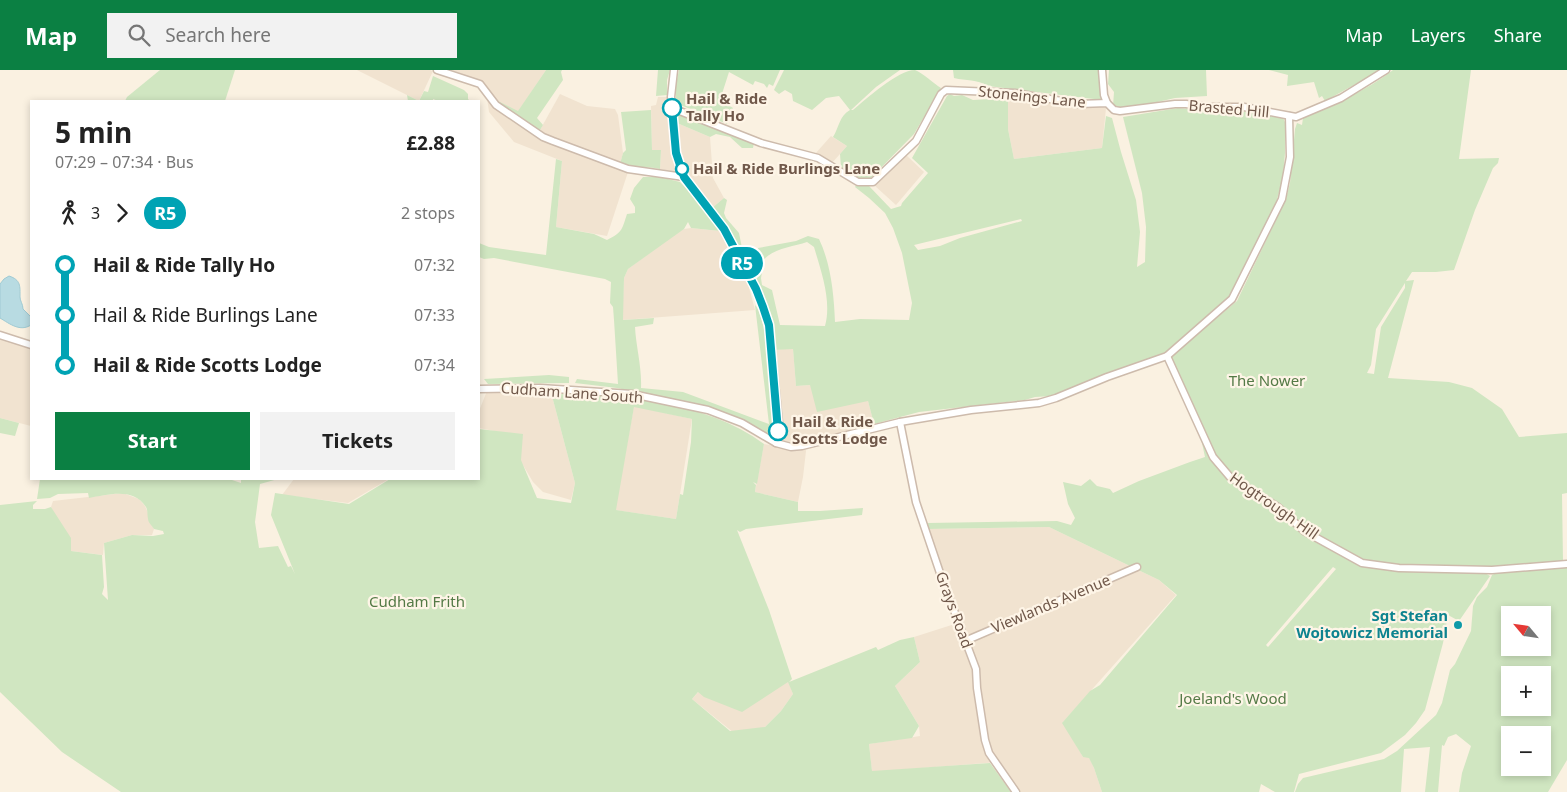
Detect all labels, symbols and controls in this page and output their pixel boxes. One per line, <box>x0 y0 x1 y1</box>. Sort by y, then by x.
search box <box>107 13 457 58</box>
text: Map <box>25 19 77 52</box>
icon: search <box>125 21 153 49</box>
text: Search here <box>165 22 271 48</box>
text: Map <box>1345 23 1383 47</box>
text: Layers <box>1411 23 1466 47</box>
text: Share <box>1494 23 1542 47</box>
street label: Stoneings Lane <box>977 80 1087 112</box>
place label: Hail & Ride Tally Ho <box>686 88 767 125</box>
street label: Brasted Hill <box>1188 95 1270 121</box>
marker: Hail & Ride Tally Ho <box>662 98 682 118</box>
text: 5 min <box>55 113 132 151</box>
text: £2.88 <box>406 130 455 156</box>
text: 07:29 – 07:34 · Bus <box>55 151 194 173</box>
place label: Hail & Ride Burlings Lane <box>693 158 880 178</box>
marker: Hail & Ride Burlings Lane <box>675 162 689 176</box>
icon: walk <box>55 199 83 227</box>
icon: forward <box>108 199 136 227</box>
text: R5 <box>154 201 176 225</box>
text: 3 <box>91 202 100 224</box>
text: 2 stops <box>401 202 455 224</box>
line badge: R5 <box>720 247 764 279</box>
text: R5 <box>731 251 753 275</box>
text: Hail & Ride Tally Ho <box>93 252 275 278</box>
text: 07:32 <box>414 254 455 276</box>
text: Hail & Ride Burlings Lane <box>93 302 318 328</box>
text: 07:33 <box>414 304 455 326</box>
text: Hail & Ride Scotts Lodge <box>93 352 322 378</box>
text: 07:34 <box>414 354 455 376</box>
park label: The Nower <box>1229 370 1305 390</box>
street label: Cudham Lane South <box>500 377 644 407</box>
place label: Hail & Ride Scotts Lodge <box>792 411 888 448</box>
button: Start <box>55 412 250 470</box>
button: Tickets <box>260 412 455 470</box>
marker: Hail & Ride Scotts Lodge <box>768 421 788 441</box>
street label: Hogtrough Hill <box>1226 467 1323 543</box>
street label: Grays Road <box>932 569 978 651</box>
street label: Viewlands Avenue <box>988 569 1113 637</box>
park label: Cudham Frith <box>369 591 465 611</box>
place label: Sgt Stefan Wojtowicz Memorial <box>1296 605 1448 642</box>
north arrow <box>1501 606 1551 656</box>
map controls <box>1501 606 1551 776</box>
marker: Sgt Stefan Wojtowicz Memorial <box>1452 619 1464 631</box>
button: + <box>1501 666 1551 716</box>
park label: Joeland's Wood <box>1177 688 1287 708</box>
button: − <box>1501 726 1551 776</box>

